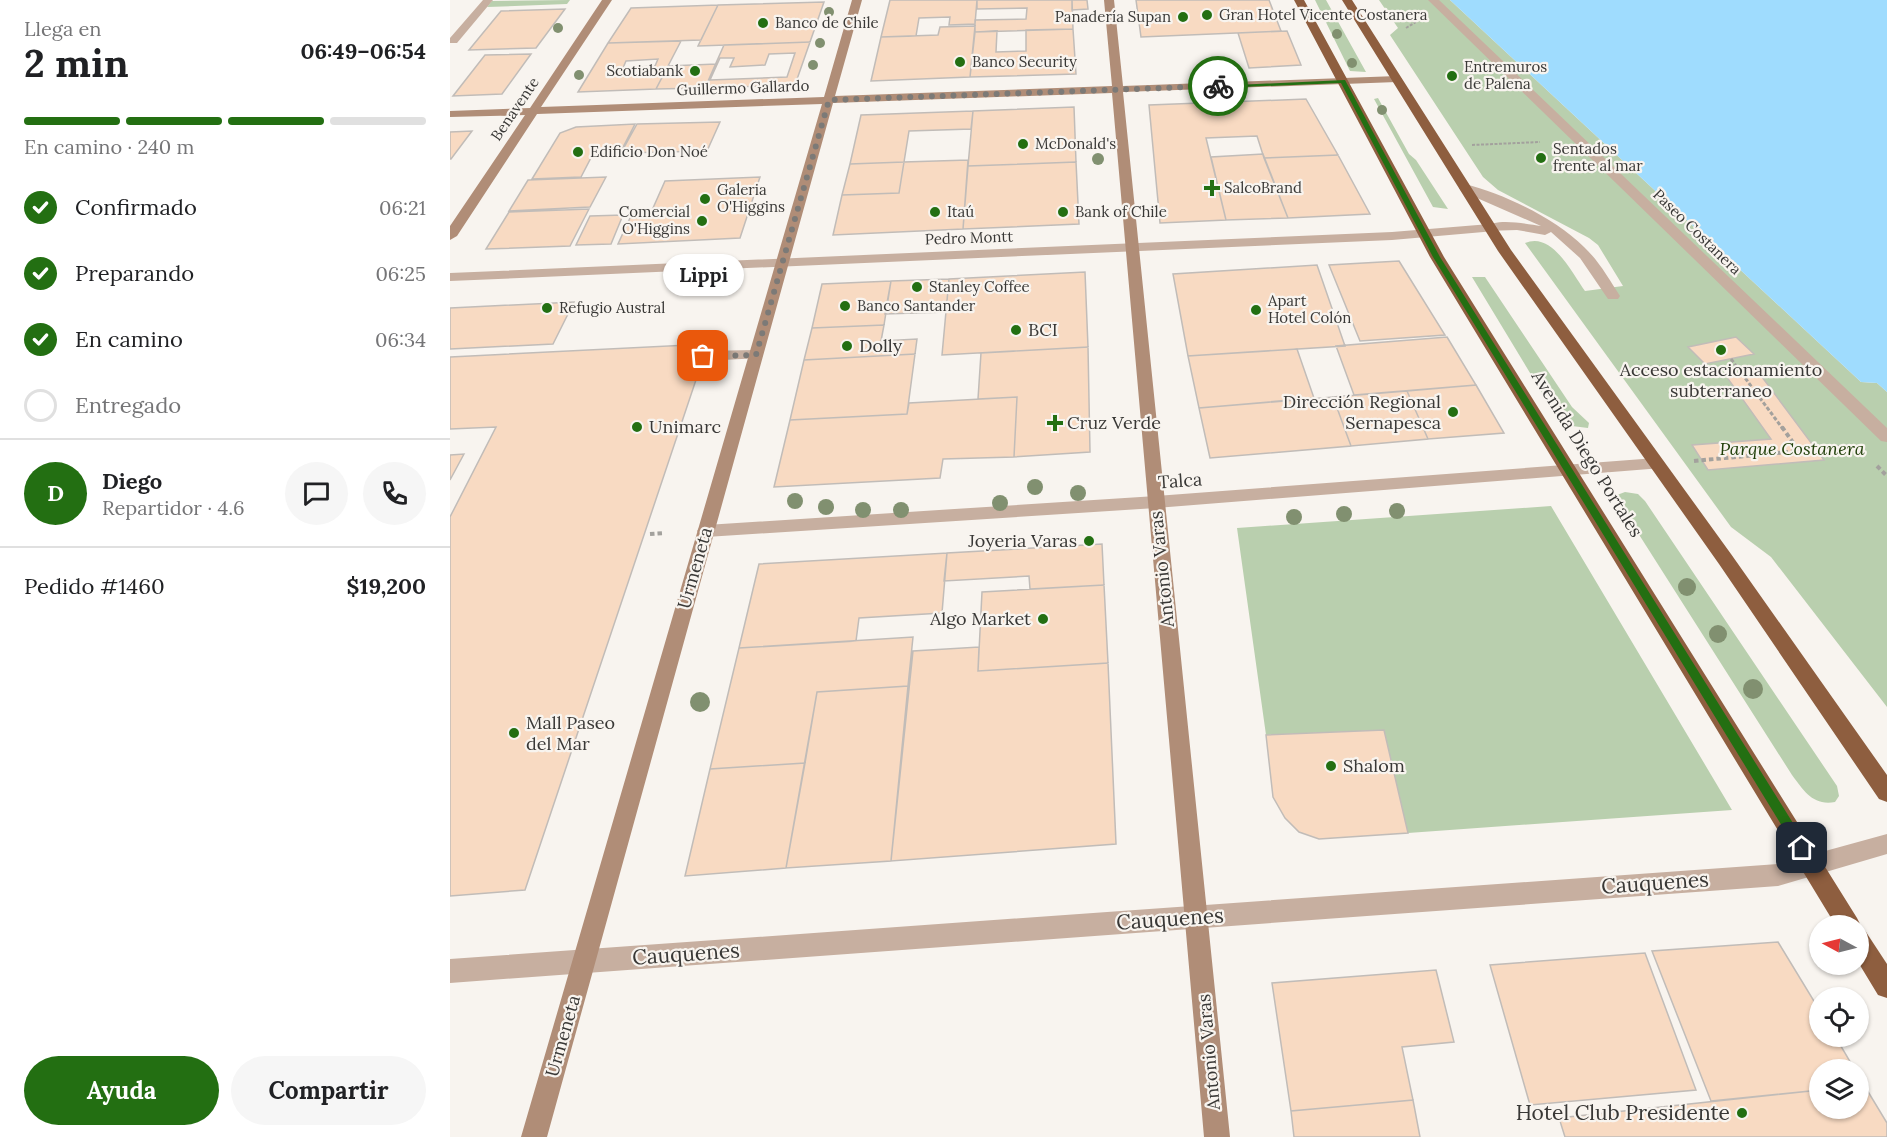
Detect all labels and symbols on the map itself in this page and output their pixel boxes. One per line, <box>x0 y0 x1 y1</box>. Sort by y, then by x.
place label: Gran Hotel Vicente Costanera <box>1219 5 1428 24</box>
place label: Panadería Supan <box>1055 7 1171 26</box>
marker: Gran Hotel Vicente Costanera <box>1200 8 1214 22</box>
marker: Panadería Supan <box>1176 10 1190 24</box>
place label: Banco de Chile <box>775 13 879 32</box>
marker: Banco de Chile <box>756 16 770 30</box>
place label: Banco Security <box>972 52 1077 71</box>
marker: Banco Security <box>953 55 967 69</box>
courier <box>1188 56 1248 116</box>
place label: Entremuros de Palena <box>1464 57 1547 93</box>
place label: Scotiabank <box>606 61 683 80</box>
marker: Scotiabank <box>688 64 702 78</box>
marker: Entremuros de Palena <box>1445 69 1459 83</box>
street label: Benavente <box>486 73 543 144</box>
street label: Guillermo Gallardo <box>676 76 810 99</box>
place label: McDonald's <box>1035 134 1116 153</box>
marker: McDonald's <box>1016 137 1030 151</box>
place label: Sentados frente al mar <box>1553 139 1643 175</box>
place label: Edificio Don Noé <box>590 142 708 161</box>
marker: Edificio Don Noé <box>571 145 585 159</box>
marker: Sentados frente al mar <box>1534 151 1548 165</box>
place label: SalcoBrand <box>1224 178 1302 197</box>
place label: Galeria O'Higgins <box>717 180 785 216</box>
marker: SalcoBrand <box>1205 181 1219 195</box>
street label: Paseo Costanera <box>1649 185 1746 279</box>
marker: Galeria O'Higgins <box>698 192 712 206</box>
place label: Comercial O'Higgins <box>619 202 690 238</box>
place label: Itaú <box>947 202 974 221</box>
place label: Bank of Chile <box>1075 202 1167 221</box>
marker: Itaú <box>928 205 942 219</box>
marker: Bank of Chile <box>1056 205 1070 219</box>
marker: Comercial O'Higgins <box>695 214 709 228</box>
street label: Pedro Montt <box>925 226 1014 249</box>
callout: Lippi <box>662 254 744 296</box>
place label: Stanley Coffee <box>929 277 1030 296</box>
marker: Stanley Coffee <box>910 280 924 294</box>
place label: Apart Hotel Colón <box>1267 291 1351 327</box>
place label: Banco Santander <box>857 296 976 315</box>
place label: Refugio Austral <box>559 298 665 317</box>
marker: Banco Santander <box>838 299 852 313</box>
marker: Refugio Austral <box>540 301 554 315</box>
marker: Apart Hotel Colón <box>1249 303 1263 317</box>
place label: BCI <box>1028 318 1058 341</box>
marker: BCI <box>1009 323 1023 337</box>
pin <box>677 330 728 381</box>
place label: Dolly <box>859 334 903 357</box>
marker: Dolly <box>840 339 854 353</box>
marker: Acceso estacionamiento subterraneo <box>1714 343 1728 357</box>
place label: Acceso estacionamiento subterraneo <box>1619 358 1822 402</box>
street label: Avenida Diego Portales <box>1526 365 1648 541</box>
place label: Dirección Regional Sernapesca <box>1283 390 1441 434</box>
marker: Dirección Regional Sernapesca <box>1446 405 1460 419</box>
place label: Cruz Verde <box>1067 411 1161 434</box>
place label: Unimarc <box>649 415 721 438</box>
marker: Cruz Verde <box>1048 416 1062 430</box>
marker: Unimarc <box>630 420 644 434</box>
park label: Parque Costanera <box>1719 437 1865 460</box>
street label: Talca <box>1157 467 1203 494</box>
street label: Antonio Varas <box>1144 510 1179 629</box>
street label: Urmeneta <box>672 524 717 611</box>
place label: Joyeria Varas <box>967 529 1077 552</box>
marker: Joyeria Varas <box>1082 534 1096 548</box>
place label: Algo Market <box>929 607 1031 630</box>
marker: Algo Market <box>1036 612 1050 626</box>
place label: Mall Paseo del Mar <box>526 711 615 755</box>
marker: Mall Paseo del Mar <box>507 726 521 740</box>
place label: Shalom <box>1343 754 1405 777</box>
marker: Shalom <box>1324 759 1338 773</box>
pin <box>1776 822 1827 873</box>
street label: Cauquenes <box>1600 865 1710 900</box>
street label: Cauquenes <box>1115 901 1225 936</box>
north arrow <box>1809 915 1869 975</box>
street label: Cauquenes <box>631 936 741 971</box>
street label: Urmeneta <box>540 992 585 1079</box>
street label: Antonio Varas <box>1192 993 1225 1112</box>
place label: Hotel Club Presidente <box>1516 1099 1730 1126</box>
marker: Hotel Club Presidente <box>1735 1106 1749 1120</box>

